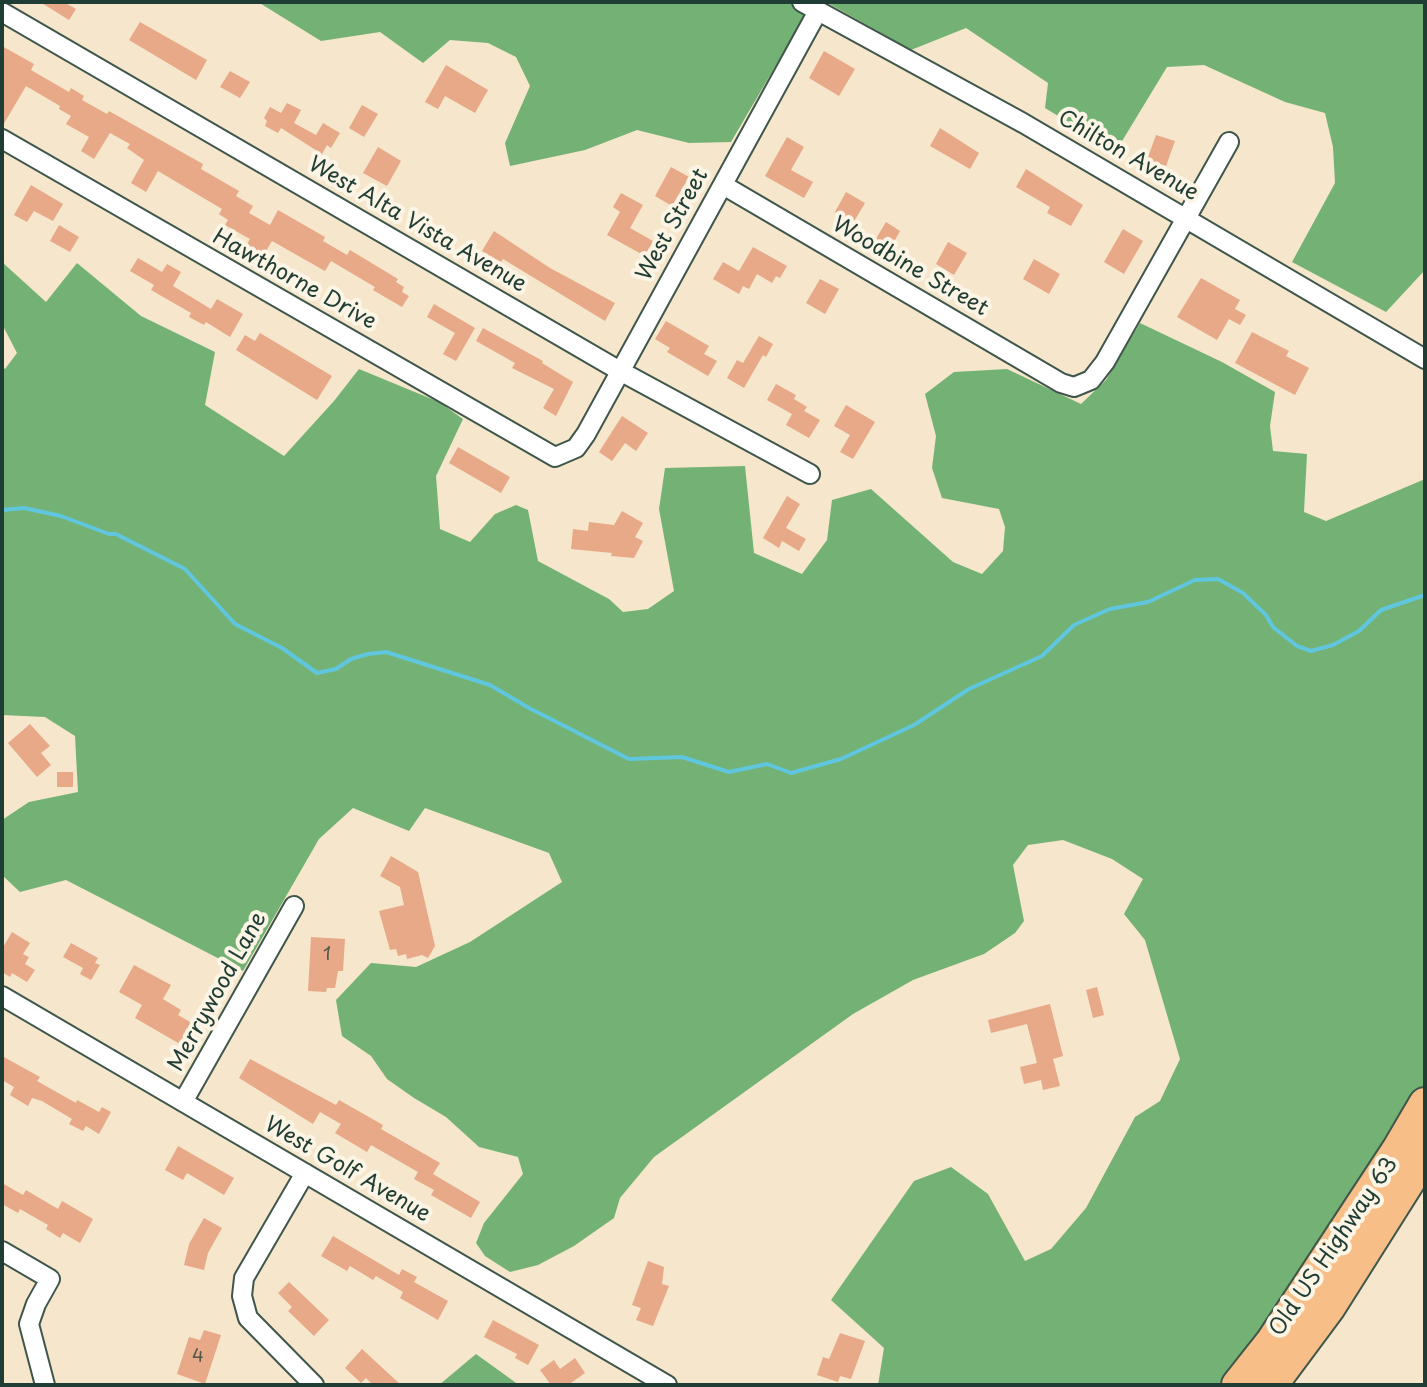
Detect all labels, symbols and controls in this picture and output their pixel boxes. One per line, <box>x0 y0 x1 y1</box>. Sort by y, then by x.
street label: Chilton Avenue <box>1053 105 1203 207</box>
street label: West Alta Vista Avenue <box>303 152 531 298</box>
street label: West Street <box>631 164 715 286</box>
street label: Woodbine Street <box>827 212 993 322</box>
street label: Hawthorne Drive <box>208 224 380 336</box>
street label: Merrywood Lane <box>163 908 273 1076</box>
house number: 1 <box>323 944 331 966</box>
street label: West Golf Avenue <box>259 1112 435 1228</box>
street label: Old US Highway 63 <box>1264 1152 1404 1342</box>
house number: 4 <box>192 1346 204 1368</box>

